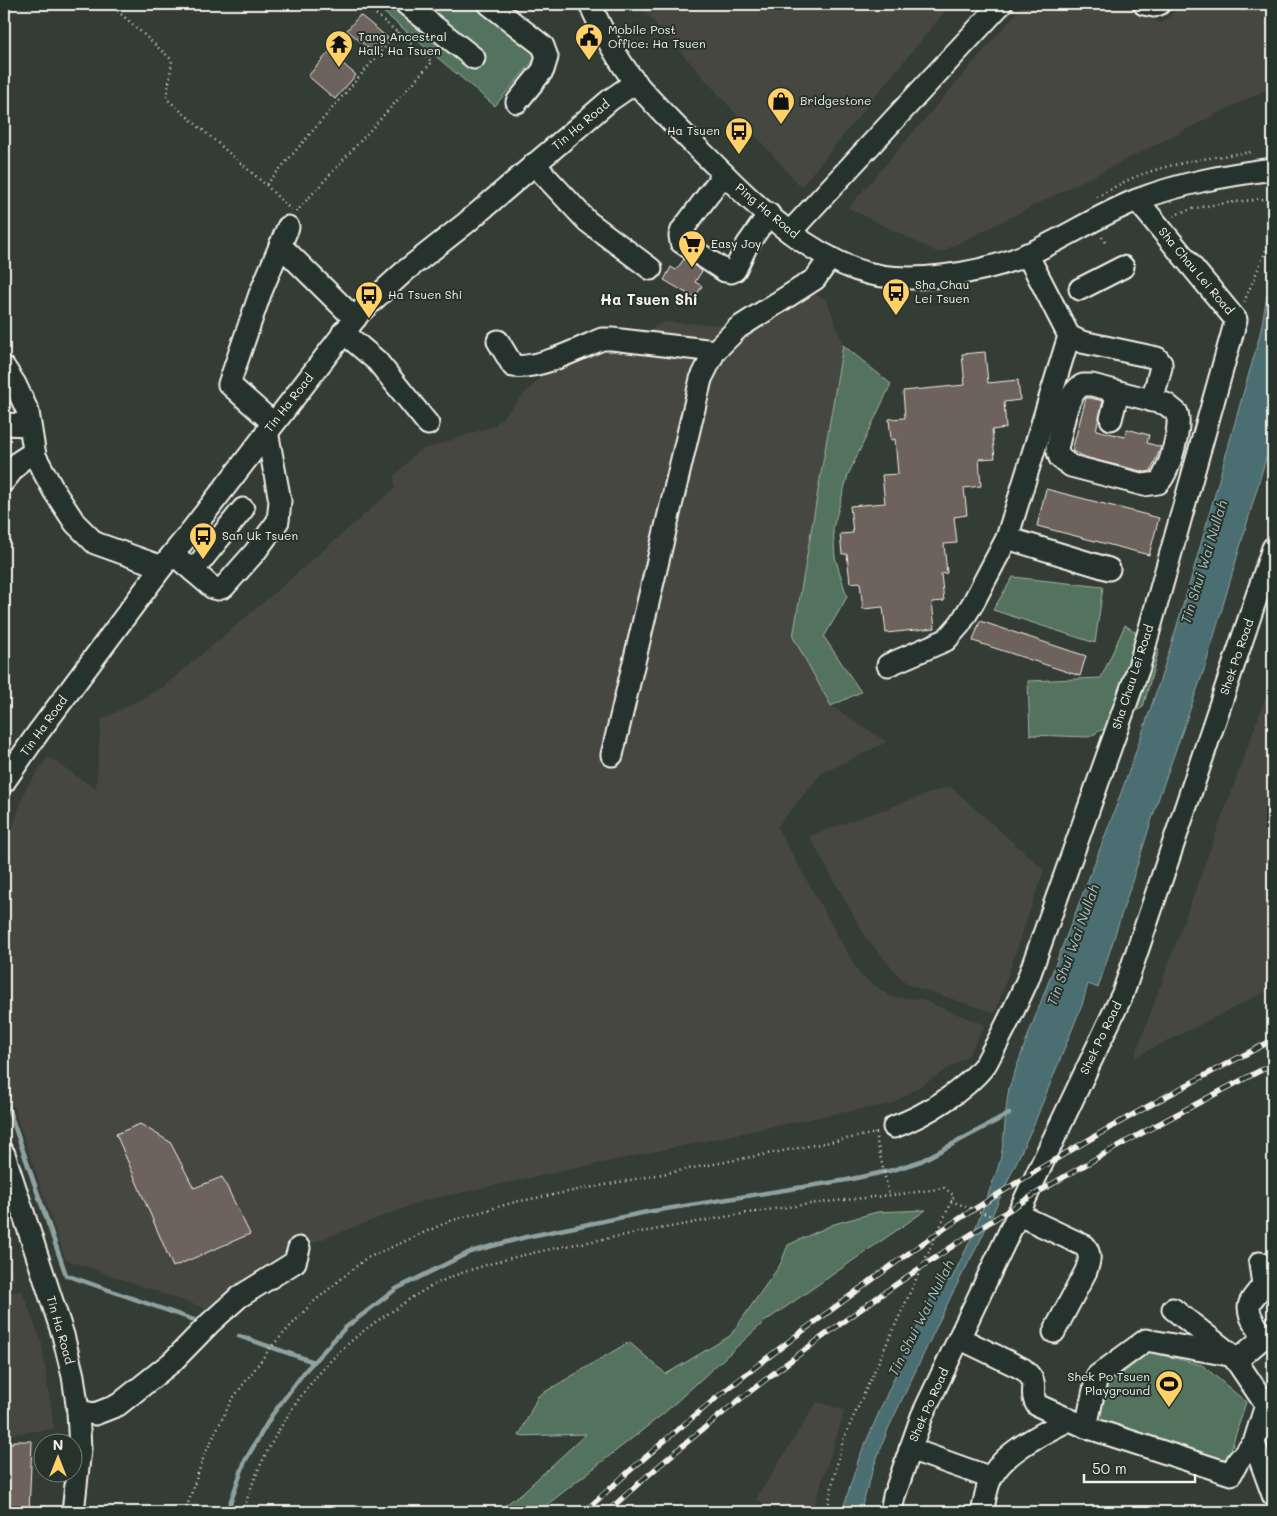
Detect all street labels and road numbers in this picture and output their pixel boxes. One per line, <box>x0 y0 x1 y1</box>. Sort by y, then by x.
street label: Tin Ha Road <box>548 95 613 153</box>
street label: Ping Ha Road <box>733 179 803 242</box>
street label: Sha Chau Lei Road <box>1156 223 1238 318</box>
street label: Tin Ha Road <box>260 369 316 435</box>
street label: Shek Po Road <box>1216 616 1257 697</box>
street label: Sha Chau Lei Road <box>1108 622 1157 731</box>
street label: Tin Ha Road <box>16 692 71 759</box>
street label: Shek Po Road <box>1076 998 1125 1077</box>
street label: Tin Ha Road <box>44 1294 78 1366</box>
street label: Shek Po Road <box>905 1365 952 1444</box>

